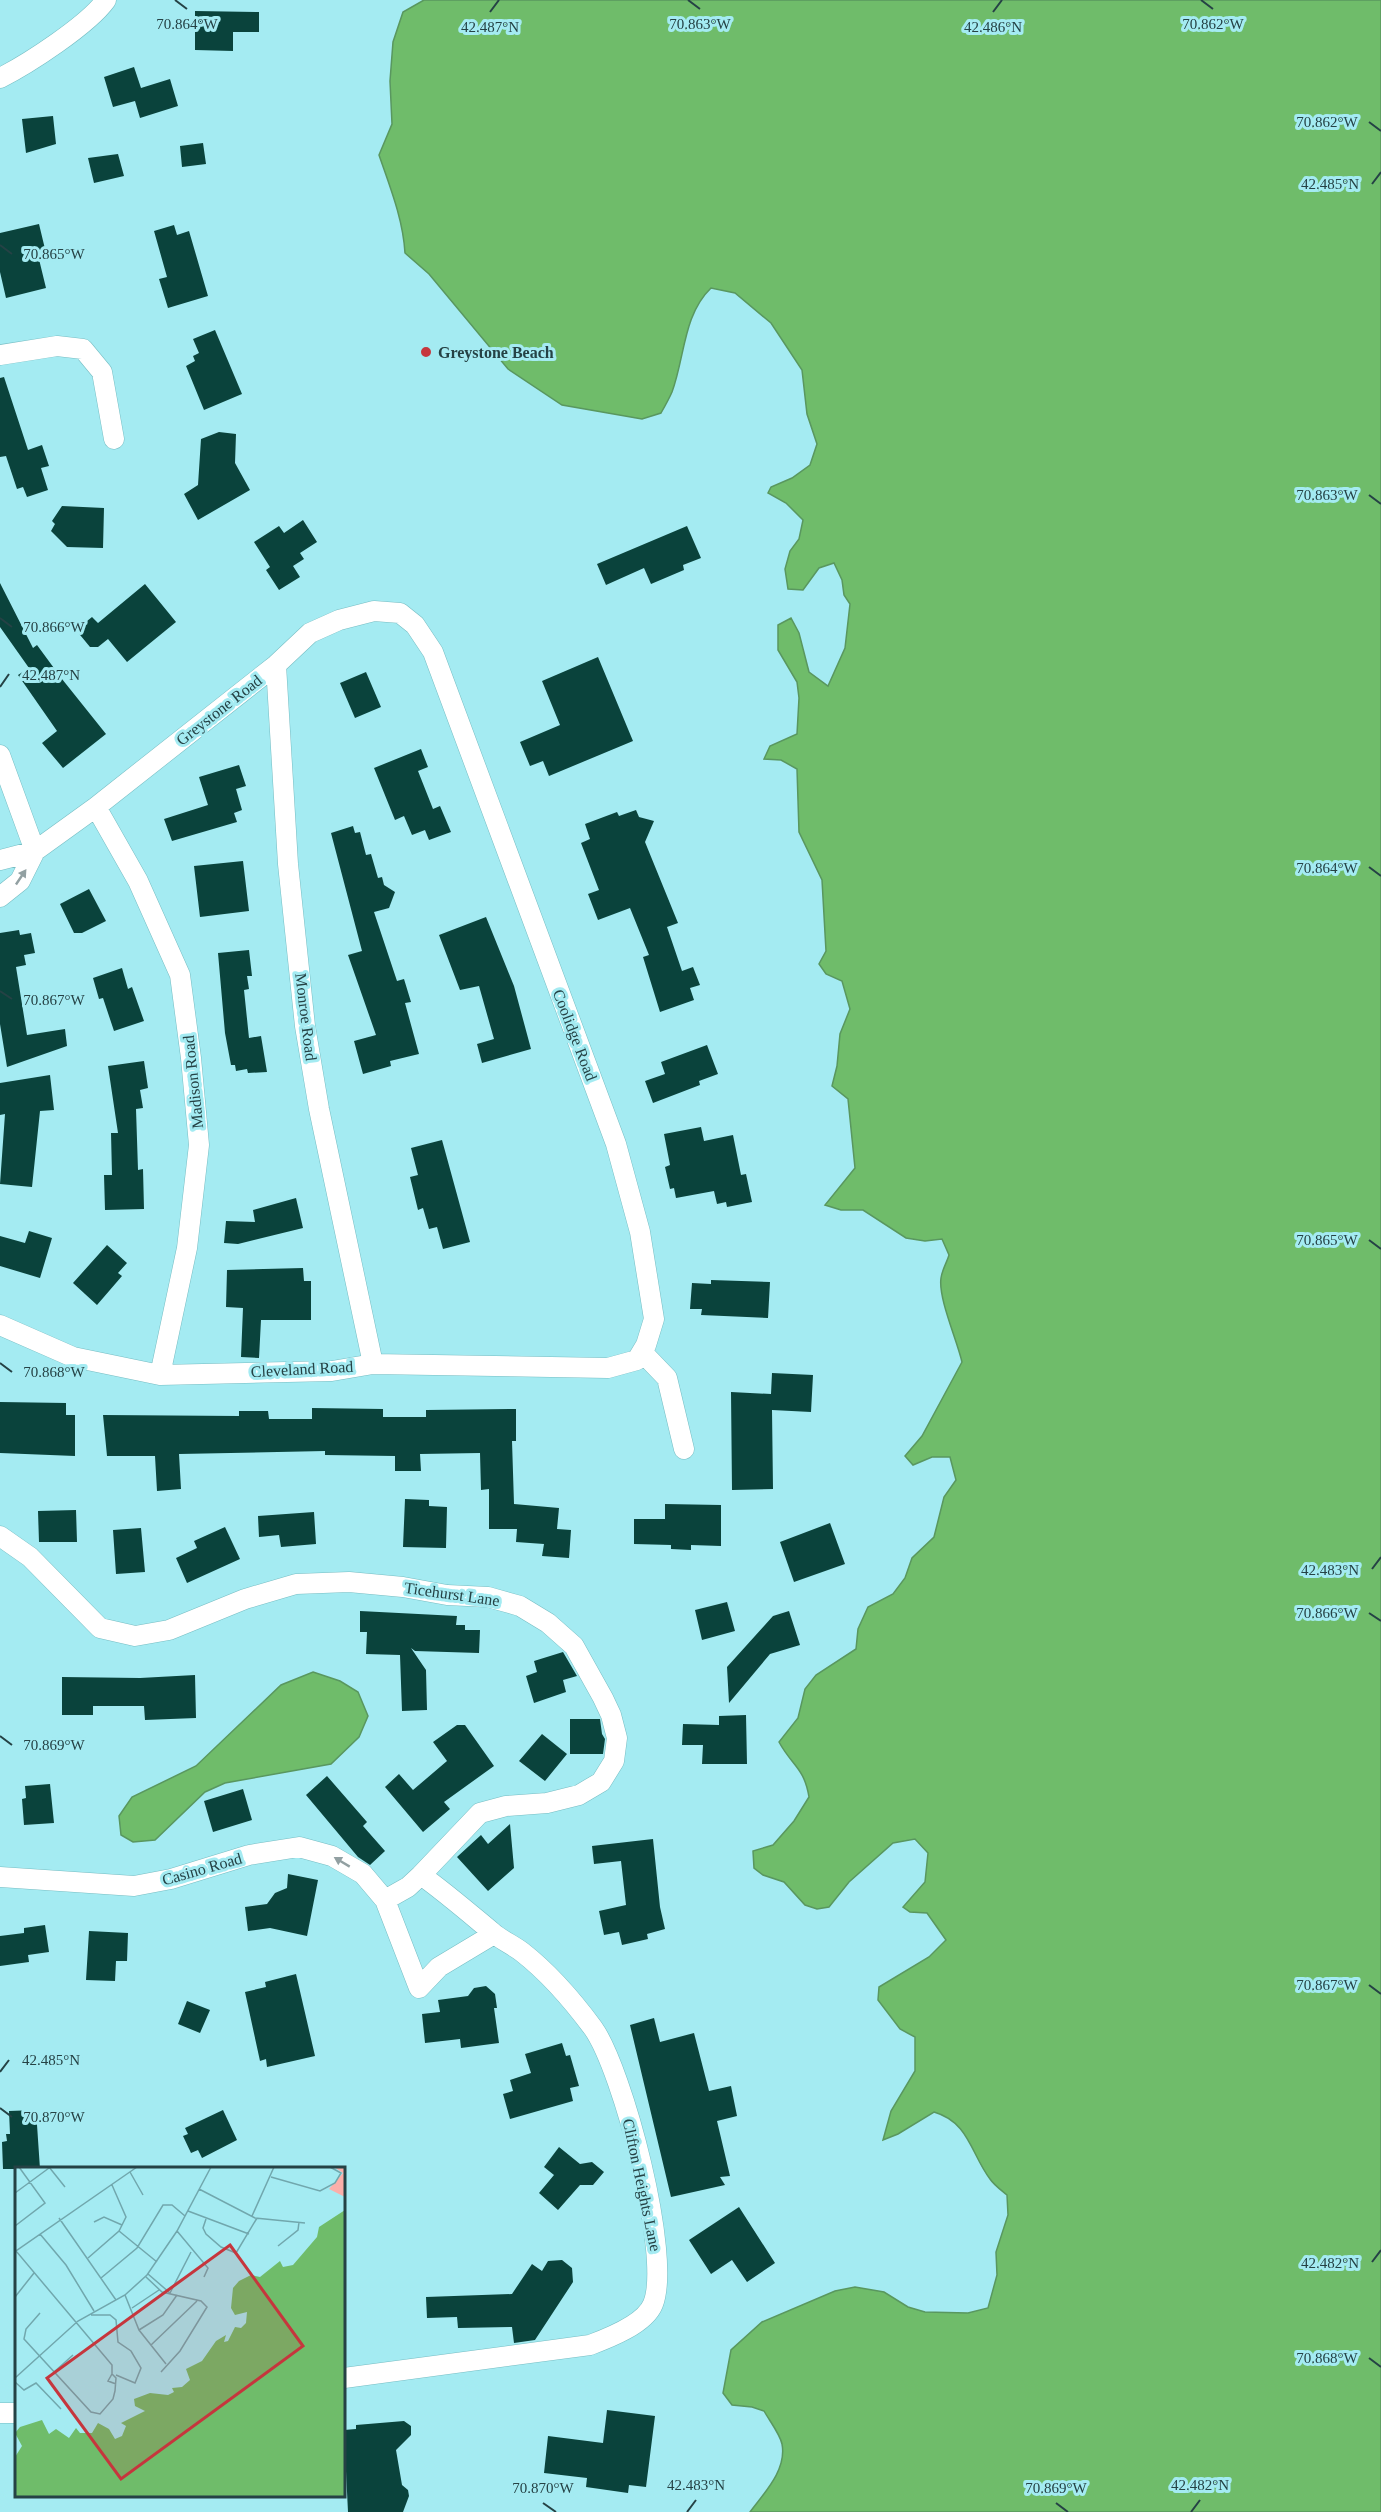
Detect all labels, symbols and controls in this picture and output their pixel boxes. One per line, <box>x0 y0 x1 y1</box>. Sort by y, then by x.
text: 70.864°W <box>156 16 219 32</box>
text: 70.863°W <box>669 16 732 32</box>
text: 70.862°W <box>1182 16 1245 32</box>
text: 42.487°N <box>461 19 519 35</box>
text: 42.486°N <box>964 19 1022 35</box>
text: 70.862°W <box>1296 114 1359 130</box>
text: 42.485°N <box>1301 176 1359 192</box>
text: 70.865°W <box>23 246 86 262</box>
place label: Greystone Beach <box>438 344 554 362</box>
marker: Greystone Beach <box>419 345 433 359</box>
text: 70.863°W <box>1296 487 1359 503</box>
text: 70.866°W <box>23 619 86 635</box>
text: 42.487°N <box>22 667 80 683</box>
street label: Greystone Road <box>173 671 266 749</box>
text: 70.864°W <box>1296 860 1359 876</box>
one-way arrow <box>15 869 27 885</box>
street label: Monroe Road <box>292 972 320 1062</box>
street label: Coolidge Road <box>549 987 600 1083</box>
text: 70.867°W <box>23 992 86 1008</box>
street label: Madison Road <box>180 1034 206 1130</box>
text: 70.865°W <box>1296 1232 1359 1248</box>
street label: Cleveland Road <box>250 1358 354 1380</box>
text: 70.868°W <box>23 1364 86 1380</box>
text: 42.483°N <box>1301 1562 1359 1578</box>
street label: Ticehurst Lane <box>403 1579 501 1609</box>
text: 70.866°W <box>1296 1605 1359 1621</box>
text: 70.869°W <box>23 1737 86 1753</box>
street label: Casino Road <box>160 1849 244 1889</box>
one-way arrow <box>334 1856 350 1867</box>
text: 70.867°W <box>1296 1977 1359 1993</box>
text: 42.485°N <box>22 2052 80 2068</box>
text: 70.870°W <box>23 2109 86 2125</box>
street label: Clifton Heights Lane <box>619 2117 664 2253</box>
inset map <box>15 2167 345 2497</box>
text: 42.482°N <box>1301 2255 1359 2271</box>
text: 70.868°W <box>1296 2350 1359 2366</box>
text: 42.483°N <box>667 2477 725 2493</box>
text: 42.482°N <box>1171 2477 1229 2493</box>
text: 70.870°W <box>512 2480 575 2496</box>
text: 70.869°W <box>1025 2480 1088 2496</box>

